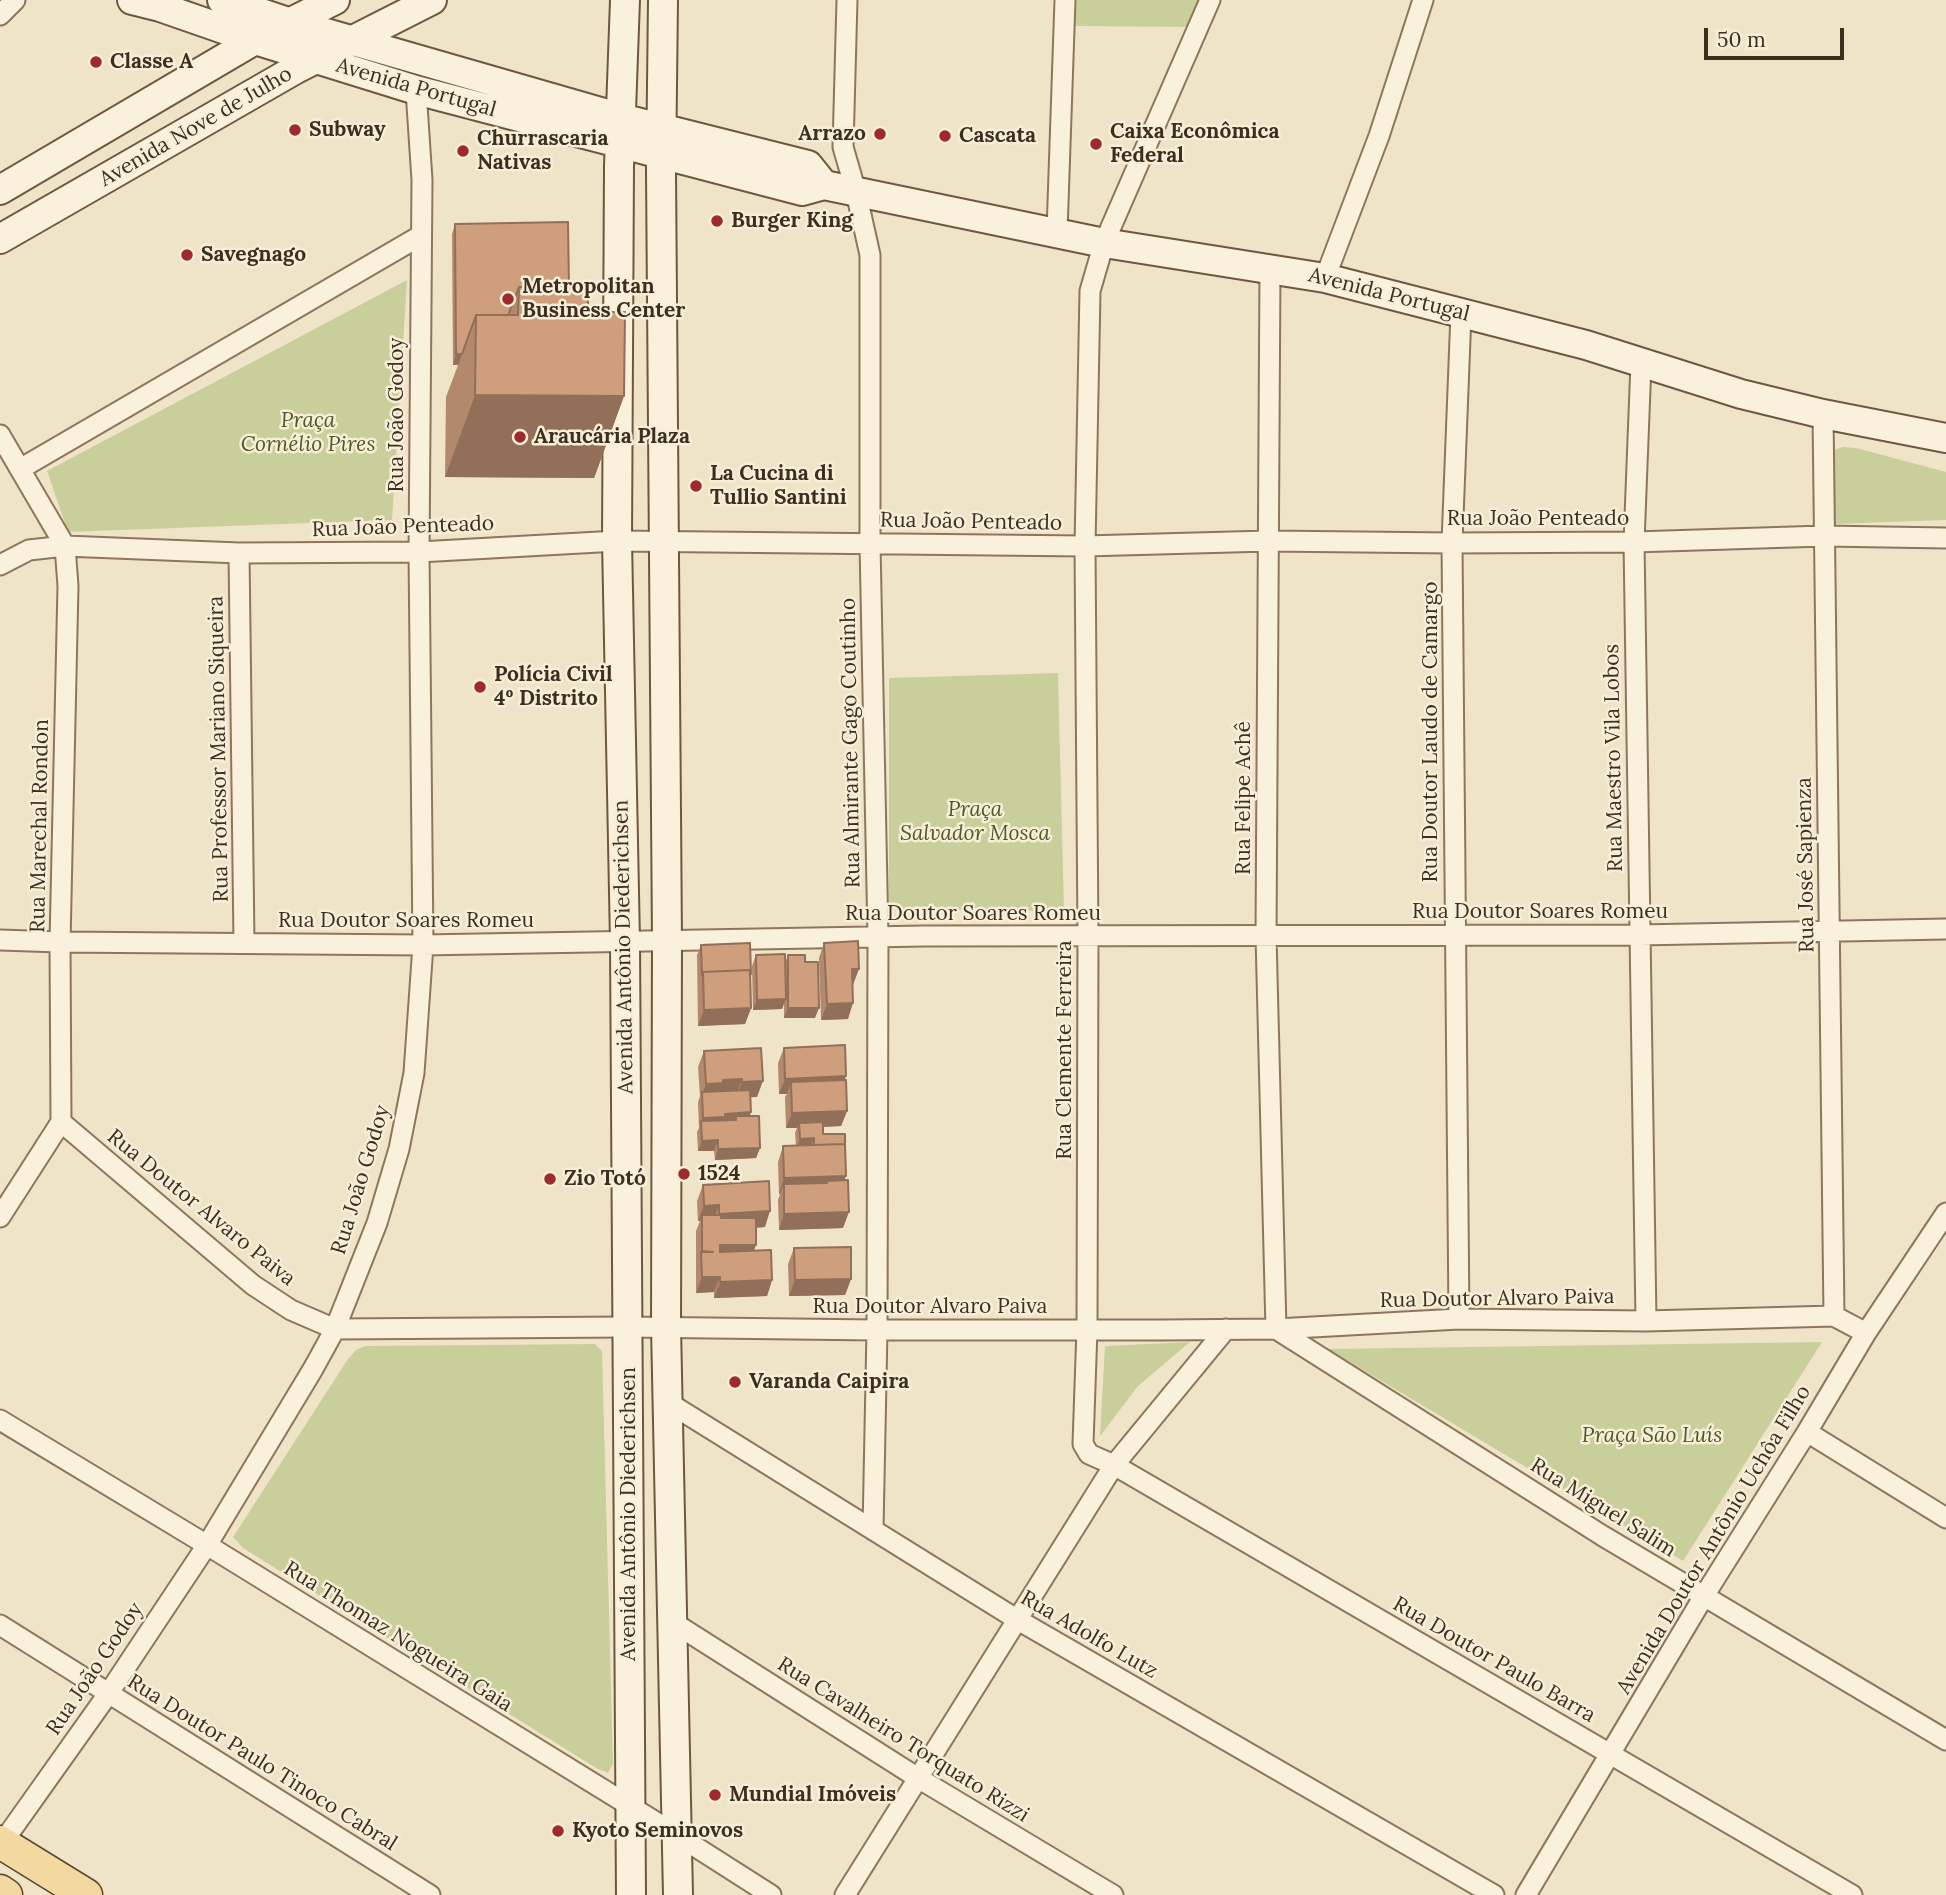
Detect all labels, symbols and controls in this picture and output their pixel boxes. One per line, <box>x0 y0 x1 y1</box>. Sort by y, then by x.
scale bar <box>1708 14 1848 58</box>
text: 50 m <box>1717 26 1766 53</box>
place label: Classe A <box>110 49 193 75</box>
street label: Avenida Portugal <box>333 53 499 123</box>
marker: Classe A <box>88 54 104 70</box>
street label: Avenida Nove de Julho <box>95 62 297 192</box>
place label: Subway <box>309 117 386 143</box>
place label: Caixa Econômica Federal <box>1110 119 1279 169</box>
place label: Arrazo <box>798 121 866 147</box>
marker: Subway <box>287 122 303 138</box>
place label: Cascata <box>959 123 1036 149</box>
place label: Churrascaria Nativas <box>477 126 608 176</box>
marker: Arrazo <box>872 126 888 142</box>
marker: Cascata <box>937 128 953 144</box>
marker: Caixa Econômica Federal <box>1088 136 1104 152</box>
marker: Churrascaria Nativas <box>455 143 471 159</box>
place label: Burger King <box>731 208 853 234</box>
marker: Burger King <box>709 213 725 229</box>
place label: Savegnago <box>201 242 306 268</box>
marker: Savegnago <box>179 247 195 263</box>
street label: Avenida Portugal <box>1306 263 1472 327</box>
place label: Metropolitan Business Center <box>522 274 685 324</box>
marker: Metropolitan Business Center <box>500 291 516 307</box>
street label: Rua João Godoy <box>384 338 410 492</box>
park label: Praça Cornélio Pires <box>241 408 375 458</box>
place label: Araucária Plaza <box>534 424 690 450</box>
marker: Araucária Plaza <box>512 429 528 445</box>
place label: La Cucina di Tullio Santini <box>710 461 847 511</box>
marker: La Cucina di Tullio Santini <box>688 478 704 494</box>
street label: Rua João Penteado <box>1447 506 1629 532</box>
street label: Rua João Penteado <box>880 508 1062 536</box>
street label: Rua João Penteado <box>311 511 495 543</box>
street label: Rua Doutor Laudo de Camargo <box>1418 581 1444 883</box>
street label: Rua Professor Mariano Siqueira <box>204 596 234 902</box>
street label: Rua Almirante Gago Coutinho <box>836 598 866 888</box>
street label: Rua Maestro Vila Lobos <box>1599 644 1629 872</box>
place label: Polícia Civil 4º Distrito <box>494 662 612 712</box>
marker: Polícia Civil 4º Distrito <box>472 679 488 695</box>
street label: Rua Marechal Rondon <box>26 719 54 933</box>
street label: Rua Felipe Achê <box>1231 721 1257 875</box>
street label: Rua José Sapienza <box>1792 777 1820 953</box>
park label: Praça Salvador Mosca <box>900 797 1050 847</box>
street label: Avenida Antônio Diederichsen <box>609 800 639 1094</box>
street label: Rua Doutor Soares Romeu <box>1412 899 1668 925</box>
street label: Rua Doutor Soares Romeu <box>845 901 1101 927</box>
street label: Rua Doutor Soares Romeu <box>278 908 534 934</box>
street label: Rua Clemente Ferreira <box>1052 940 1078 1160</box>
street label: Rua João Godoy <box>326 1102 396 1258</box>
street label: Rua Doutor Alvaro Paiva <box>102 1124 300 1292</box>
place label: 1524 <box>698 1161 741 1187</box>
place label: Zio Totó <box>564 1166 646 1192</box>
marker: 1524 <box>676 1166 692 1182</box>
marker: Zio Totó <box>542 1171 558 1187</box>
street label: Rua Doutor Alvaro Paiva <box>1379 1284 1615 1314</box>
street label: Rua Doutor Alvaro Paiva <box>813 1294 1047 1320</box>
street label: Avenida Antônio Diederichsen <box>616 1367 642 1661</box>
place label: Varanda Caipira <box>749 1369 909 1395</box>
marker: Varanda Caipira <box>727 1374 743 1390</box>
street label: Avenida Doutor Antônio Uchôa Filho <box>1612 1381 1816 1699</box>
park label: Praça São Luís <box>1582 1423 1722 1449</box>
street label: Rua Miguel Salim <box>1525 1453 1681 1563</box>
street label: Rua Thomaz Nogueira Gaia <box>279 1556 517 1718</box>
street label: Rua Adolfo Lutz <box>1016 1586 1162 1684</box>
street label: Rua Doutor Paulo Barra <box>1388 1592 1600 1728</box>
street label: Rua João Godoy <box>41 1598 149 1740</box>
street label: Rua Cavalheiro Torquato Rizzi <box>772 1652 1034 1828</box>
street label: Rua Doutor Paulo Tinoco Cabral <box>122 1669 402 1857</box>
place label: Mundial Imóveis <box>729 1782 896 1808</box>
marker: Mundial Imóveis <box>707 1787 723 1803</box>
place label: Kyoto Seminovos <box>572 1818 743 1844</box>
marker: Kyoto Seminovos <box>550 1823 566 1839</box>

